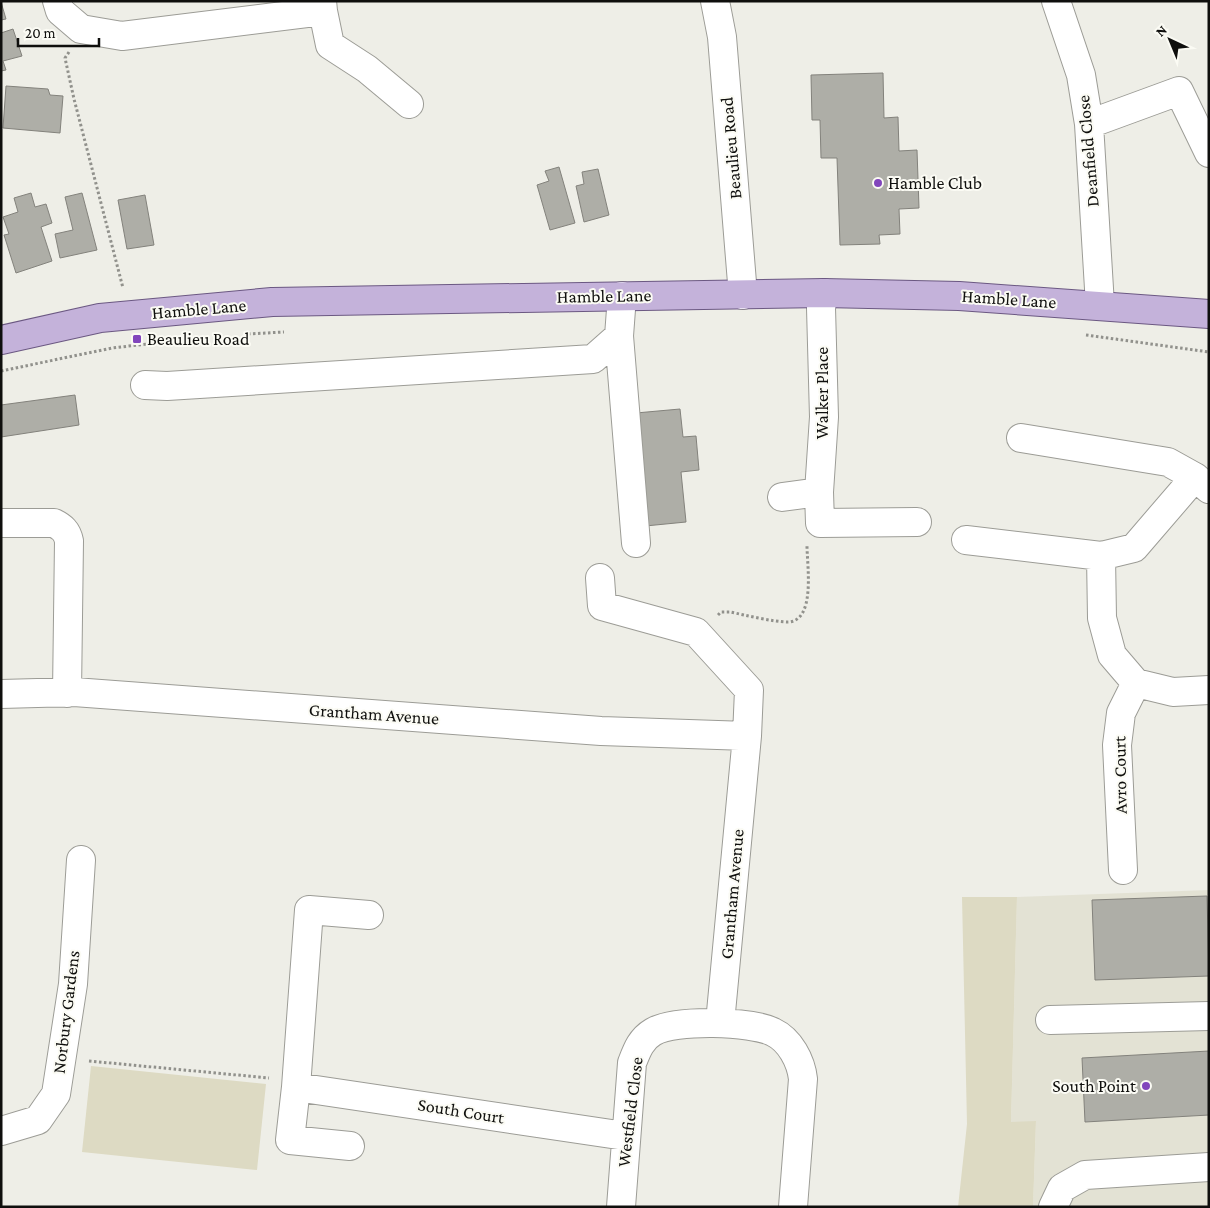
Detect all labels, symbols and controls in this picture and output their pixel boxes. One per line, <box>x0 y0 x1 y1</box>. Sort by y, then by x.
scale bar <box>18 15 99 47</box>
north arrow <box>1145 15 1195 65</box>
text: N <box>1152 21 1170 40</box>
text: 20 m <box>25 25 56 41</box>
street label: Deanfield Close <box>1073 94 1103 208</box>
street label: Beaulieu Road <box>717 96 745 200</box>
place label: Hamble Club <box>888 173 982 193</box>
marker: Hamble Club <box>872 177 884 189</box>
street label: Hamble Lane <box>556 285 652 307</box>
street label: Hamble Lane <box>961 286 1057 312</box>
street label: Hamble Lane <box>151 295 247 323</box>
place label: Beaulieu Road <box>147 329 250 349</box>
marker: Beaulieu Road <box>131 333 143 345</box>
street label: Walker Place <box>812 347 832 439</box>
street label: Grantham Avenue <box>308 699 440 729</box>
street label: Avro Court <box>1109 735 1131 814</box>
street label: Grantham Avenue <box>716 828 748 960</box>
street label: Norbury Gardens <box>49 949 83 1075</box>
street label: Westfield Close <box>613 1056 647 1168</box>
place label: South Point <box>1052 1076 1137 1096</box>
marker: South Point <box>1140 1080 1152 1092</box>
street label: South Court <box>416 1094 507 1128</box>

